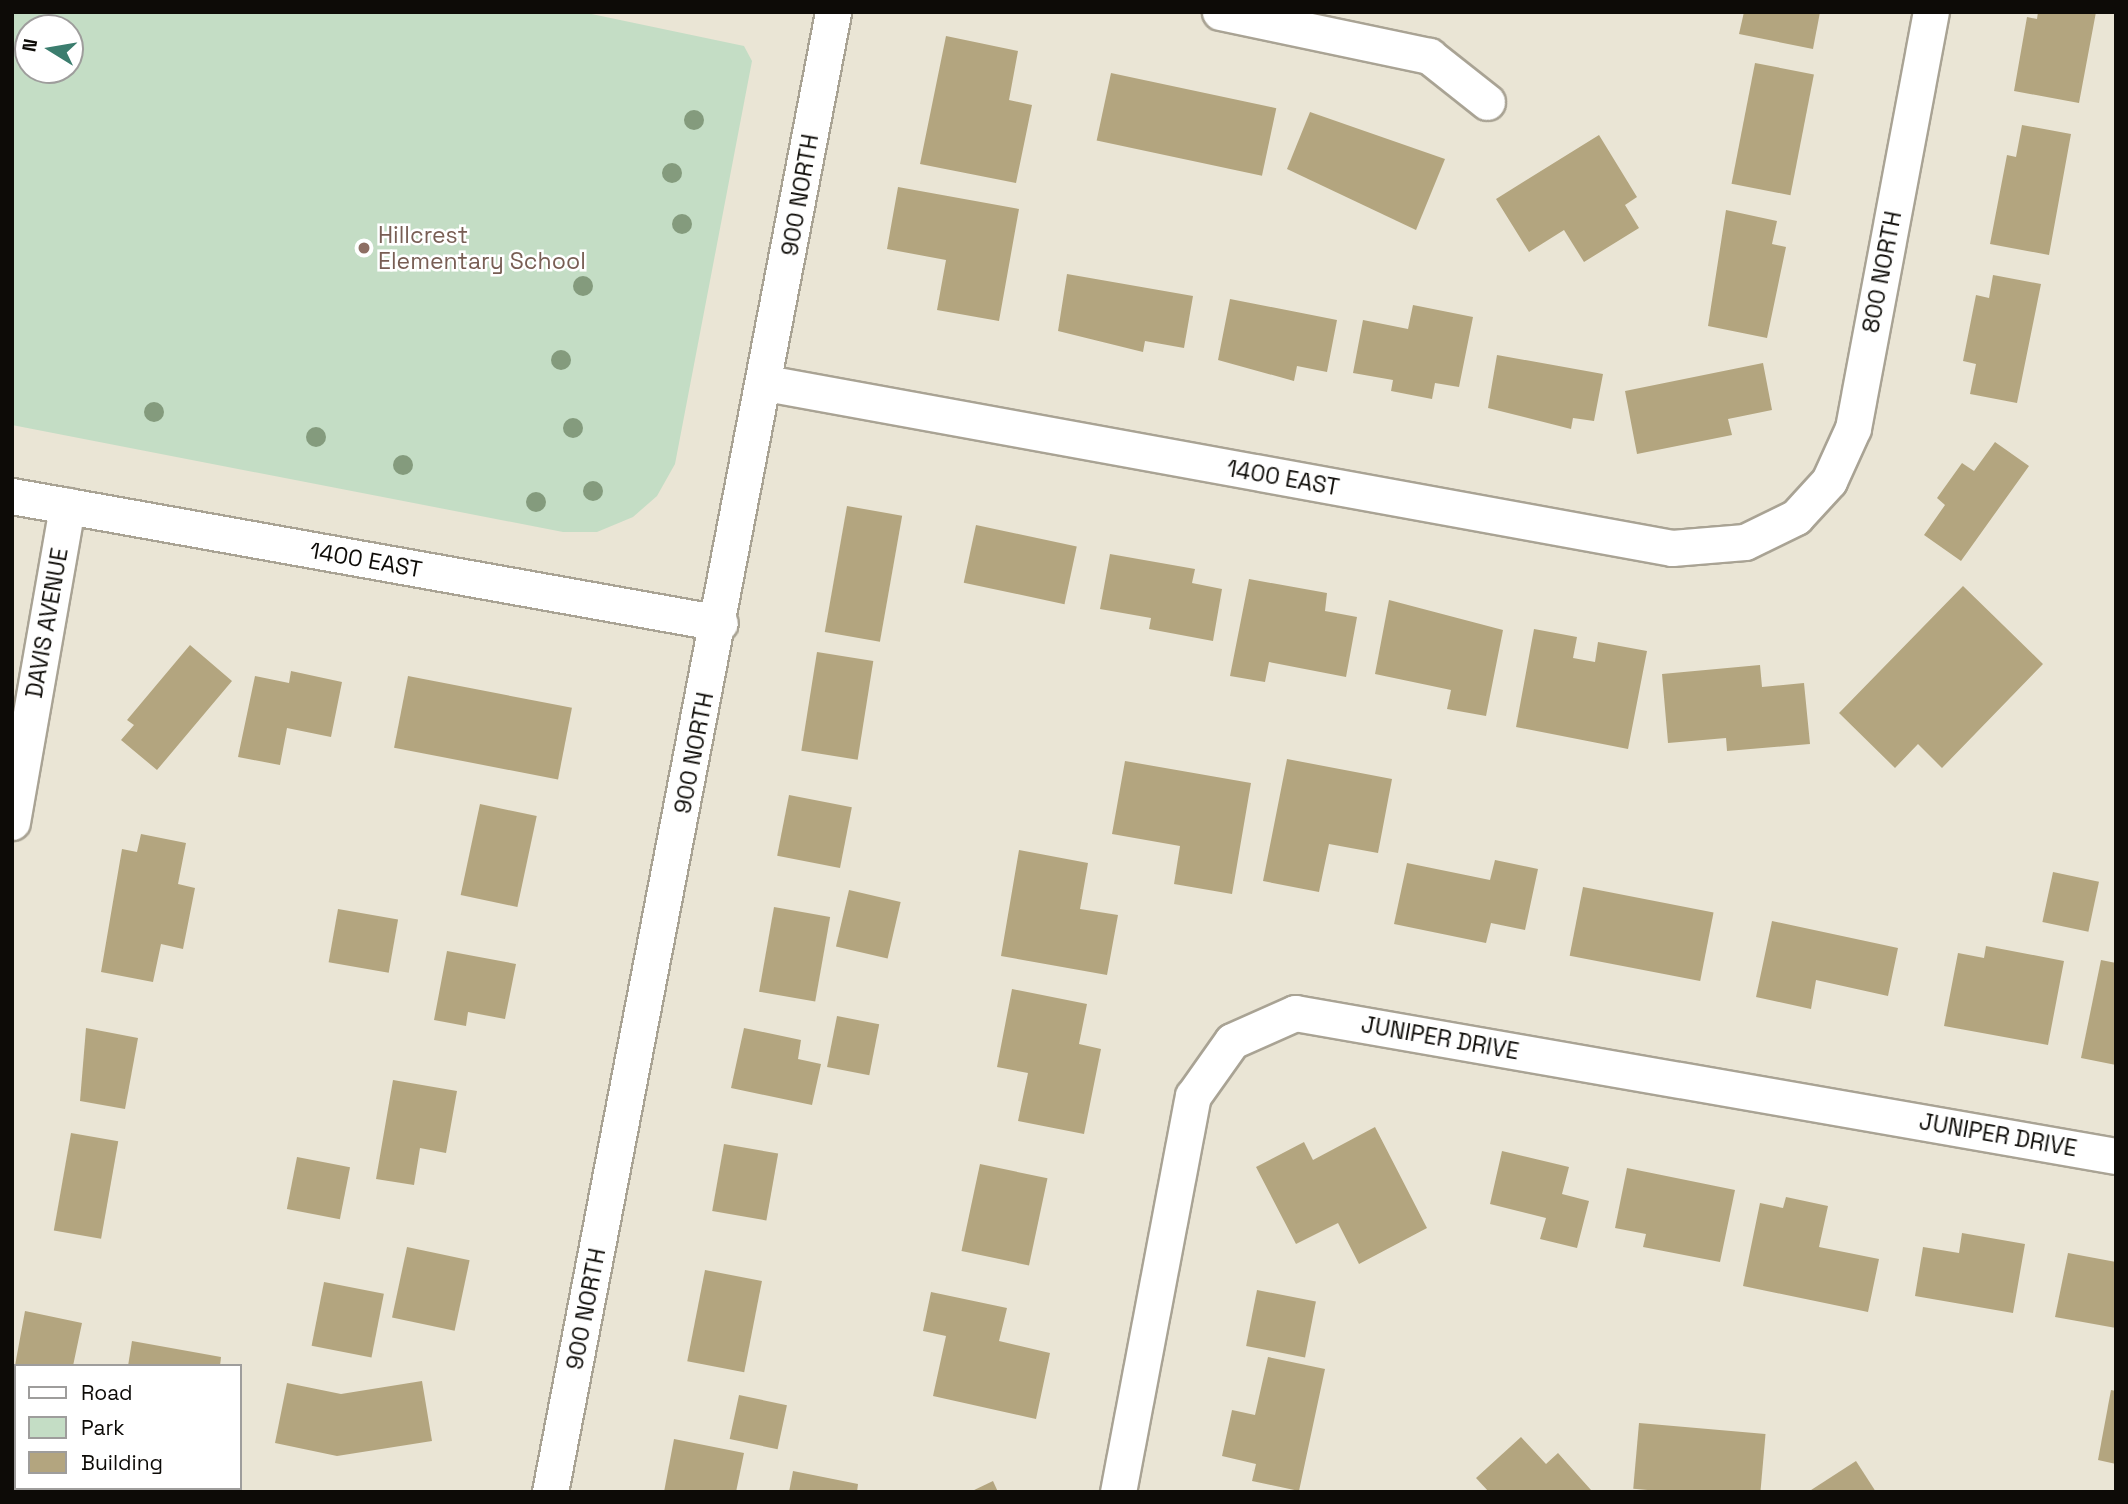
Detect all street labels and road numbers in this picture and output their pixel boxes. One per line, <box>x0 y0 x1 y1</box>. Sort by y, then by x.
street label: 900 NORTH <box>776 132 824 258</box>
street label: 800 NORTH <box>1857 209 1907 335</box>
street label: 1400 EAST <box>1225 455 1341 501</box>
street label: 1400 EAST <box>308 537 424 583</box>
street label: DAVIS AVENUE <box>20 546 74 700</box>
street label: 900 NORTH <box>669 690 719 816</box>
street label: JUNIPER DRIVE <box>1359 1011 1521 1065</box>
street label: JUNIPER DRIVE <box>1917 1108 2079 1162</box>
street label: 900 NORTH <box>561 1246 611 1372</box>

